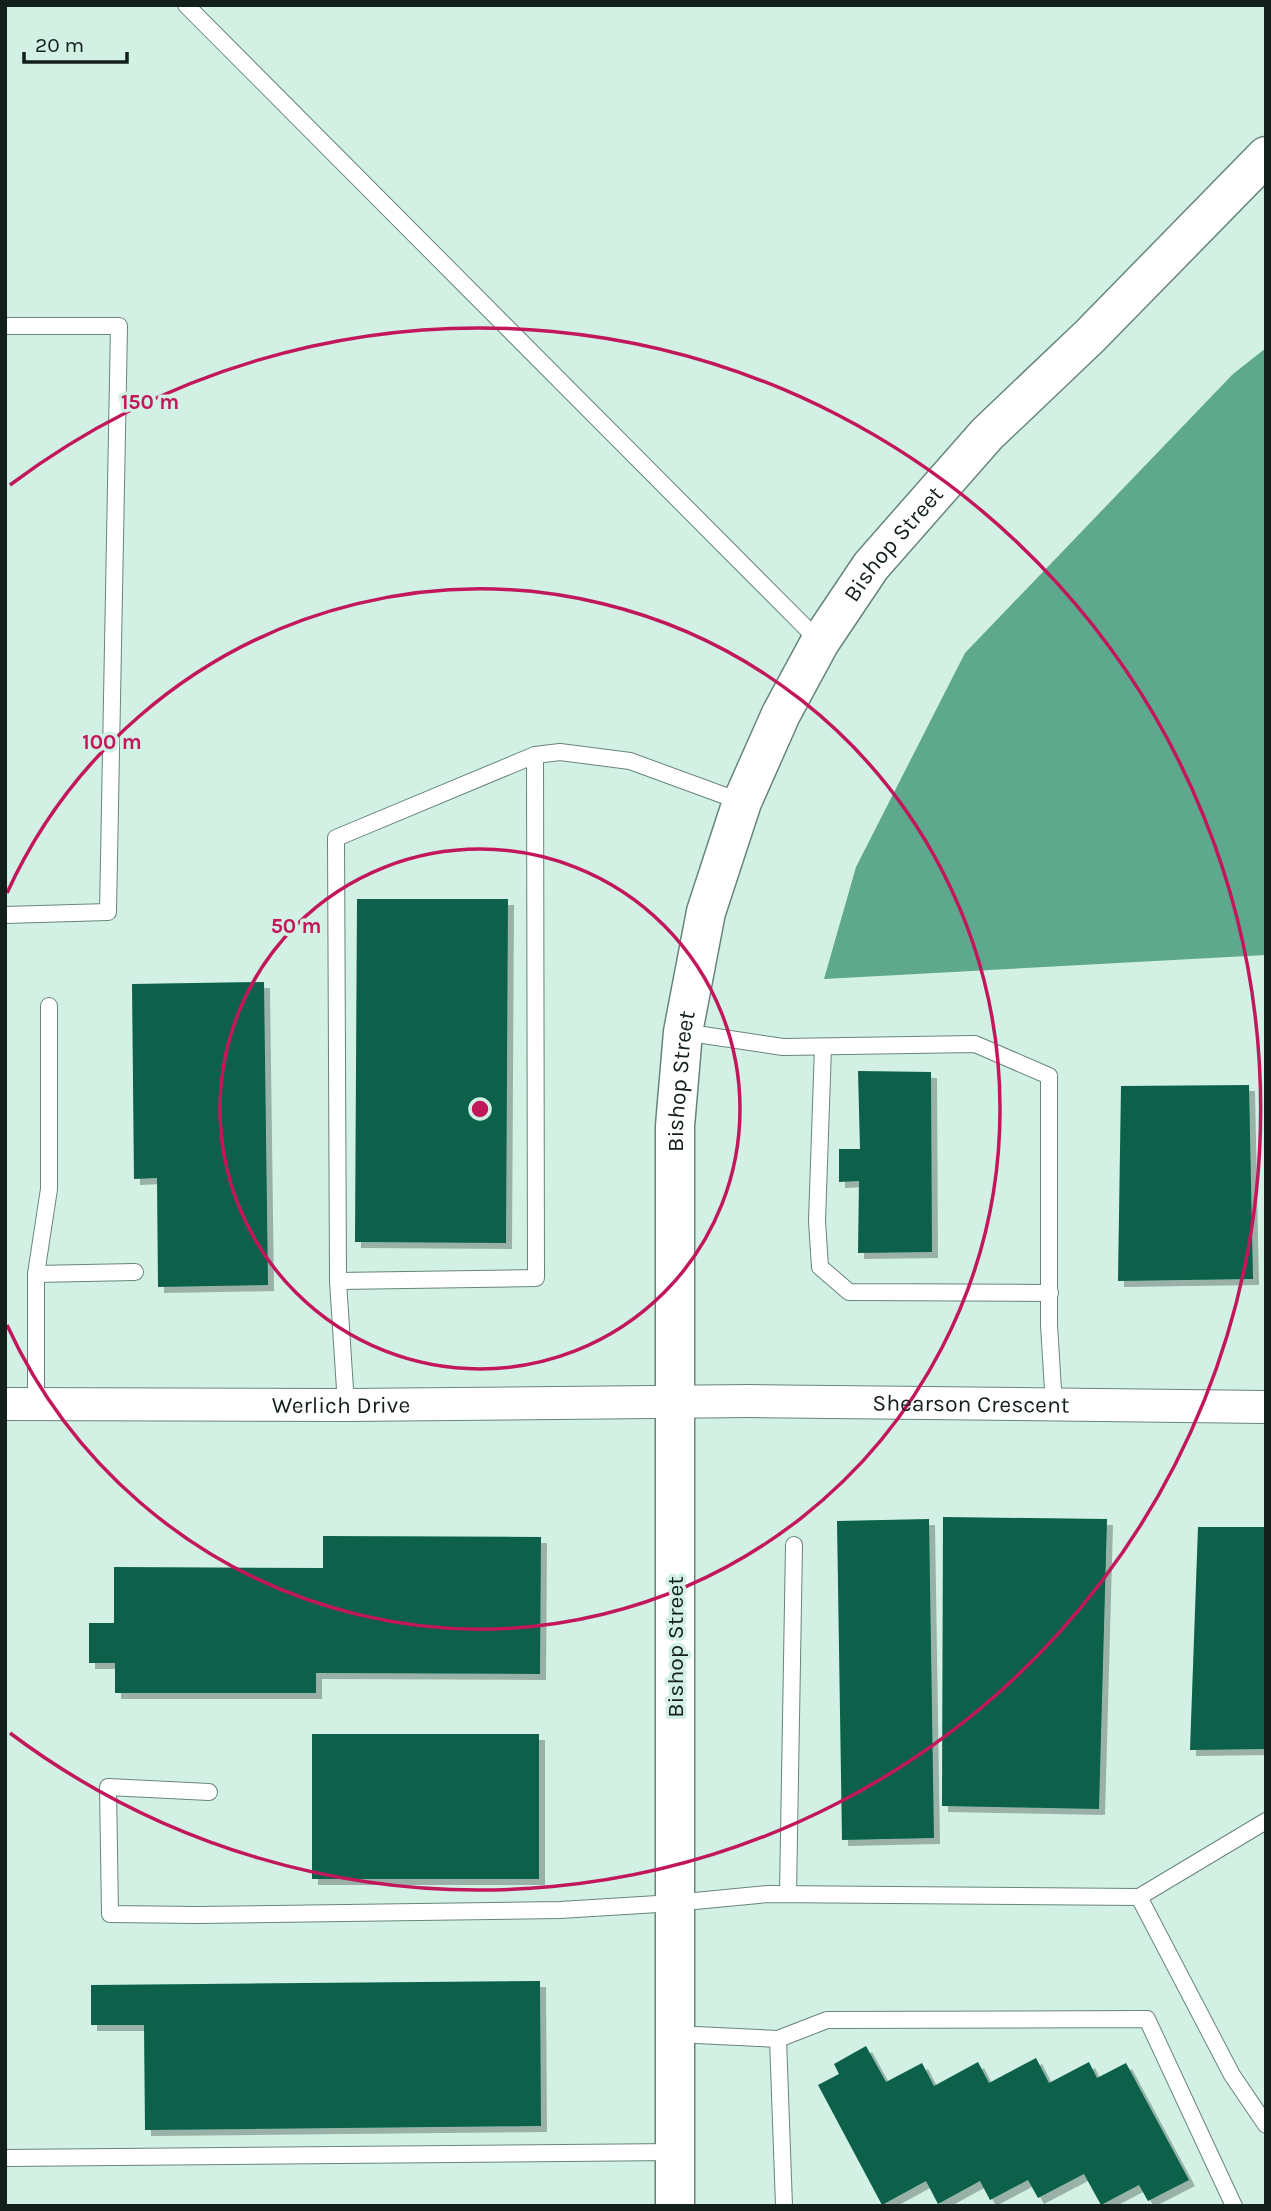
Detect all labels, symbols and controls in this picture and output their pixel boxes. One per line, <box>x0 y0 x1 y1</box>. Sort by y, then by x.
scale bar <box>24 21 128 65</box>
text: 20 m <box>35 33 84 57</box>
text: 150 m <box>121 390 179 414</box>
street label: Bishop Street <box>838 480 949 607</box>
text: 100 m <box>82 730 142 754</box>
text: 50 m <box>271 914 321 938</box>
street label: Bishop Street <box>661 1008 700 1152</box>
centre of rings <box>468 1097 492 1121</box>
street label: Shearson Crescent <box>872 1389 1070 1418</box>
street label: Werlich Drive <box>272 1391 410 1419</box>
street label: Bishop Street <box>662 1576 689 1718</box>

